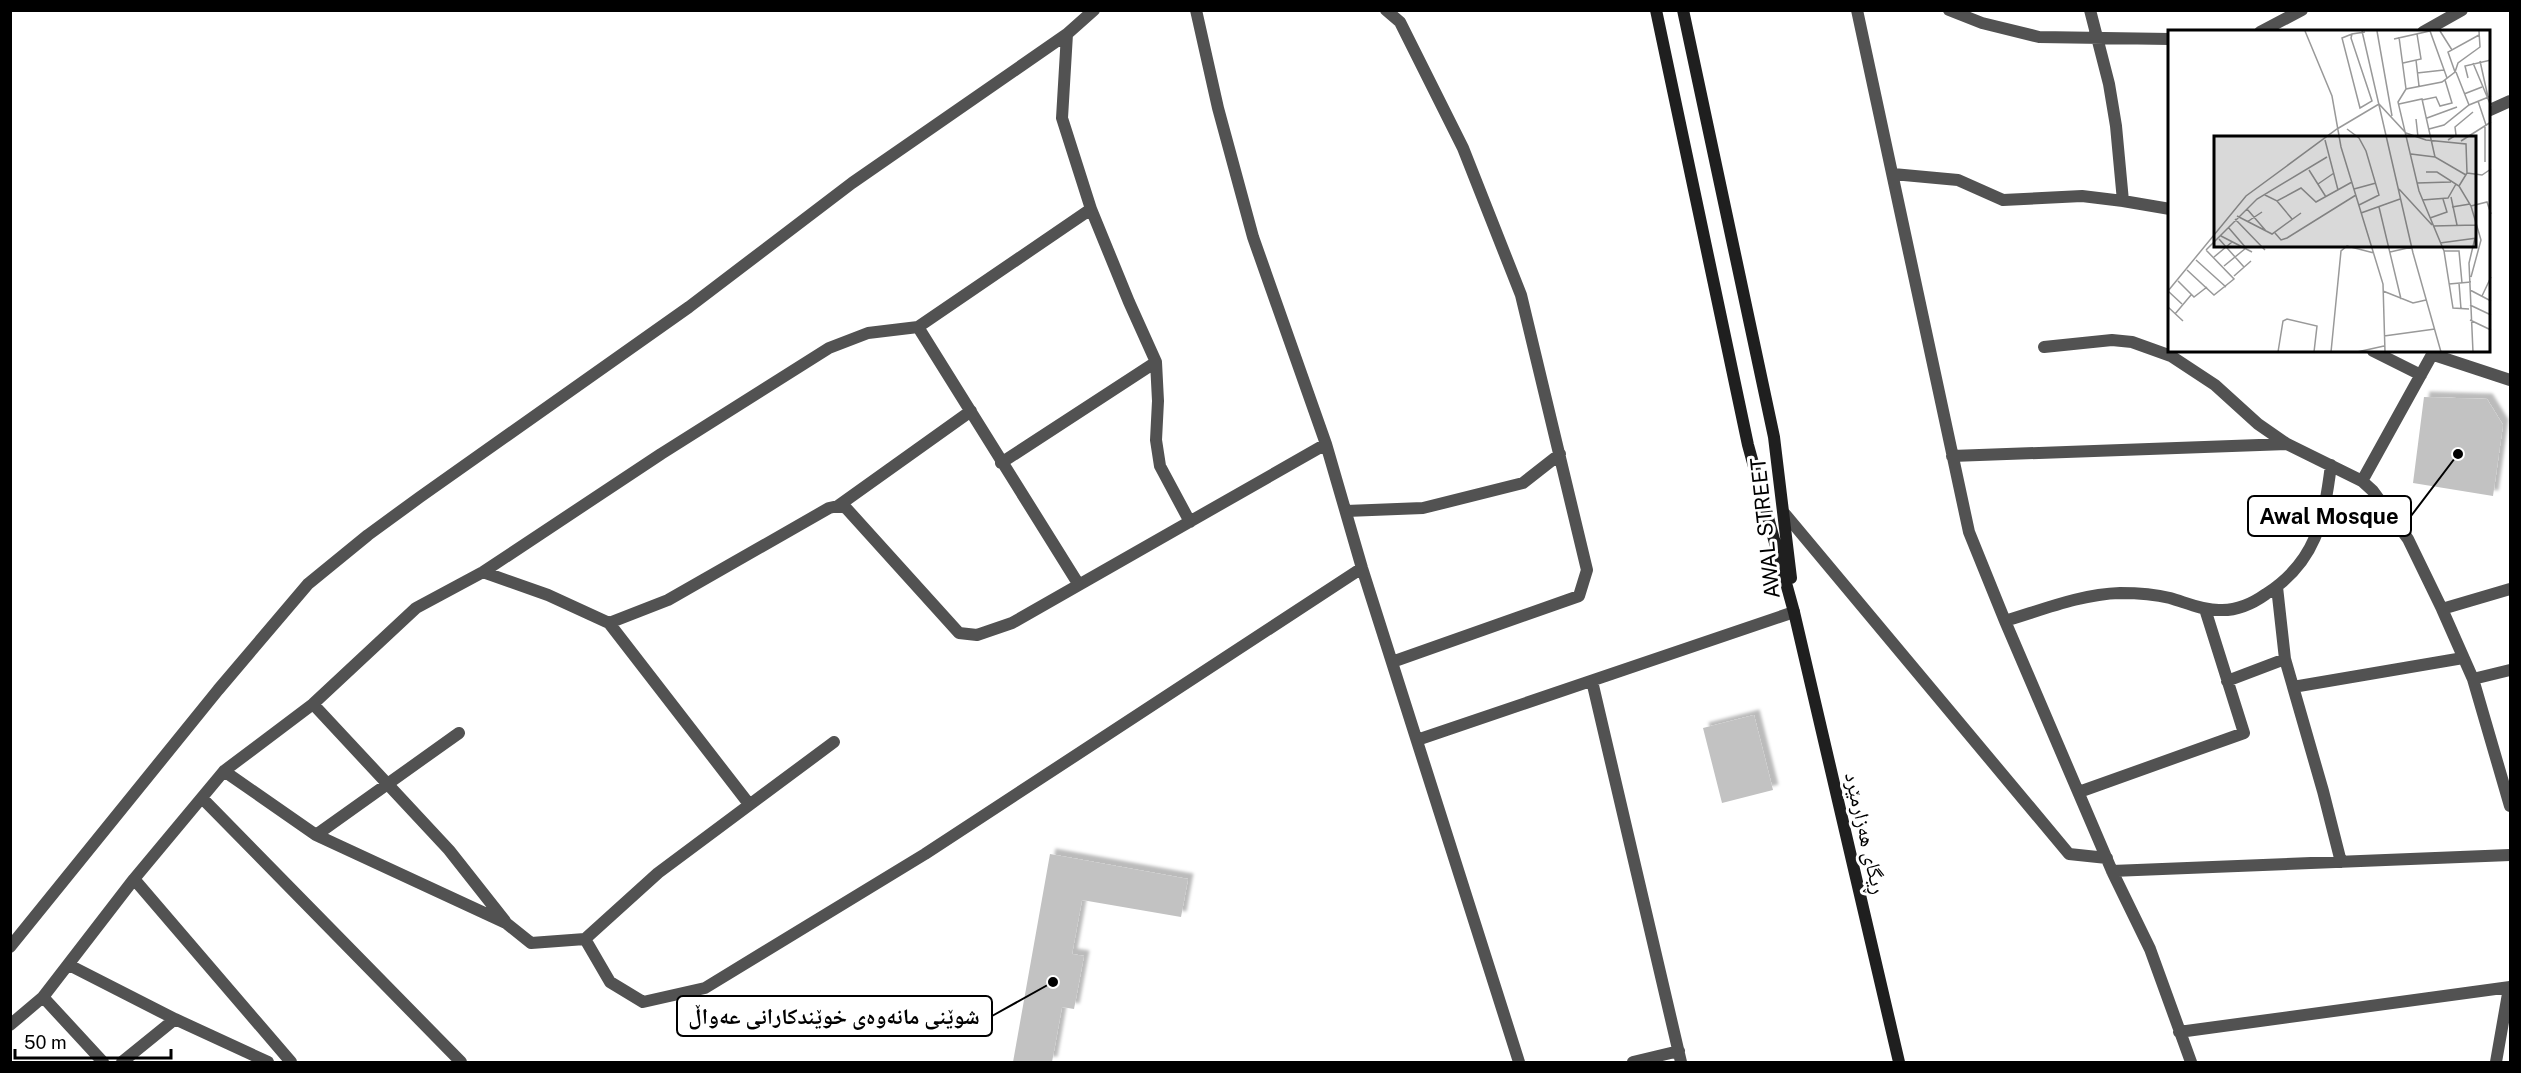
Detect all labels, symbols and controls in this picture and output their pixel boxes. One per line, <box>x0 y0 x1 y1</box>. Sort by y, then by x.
inset map <box>2168 30 2491 352</box>
street label: AWAL STREET <box>1745 456 1785 600</box>
callout: Awal Mosque <box>2248 496 2411 536</box>
text: Awal Mosque <box>2259 503 2399 529</box>
street label: ڕیگای هەزارمێرد <box>1836 770 1892 897</box>
callout: شوێنی مانەوەی خوێندکارانی عەواڵ <box>677 996 992 1036</box>
text: شوێنی مانەوەی خوێندکارانی عەواڵ <box>688 1003 980 1030</box>
scale bar <box>15 1022 171 1060</box>
text: 50 m <box>24 1032 67 1053</box>

